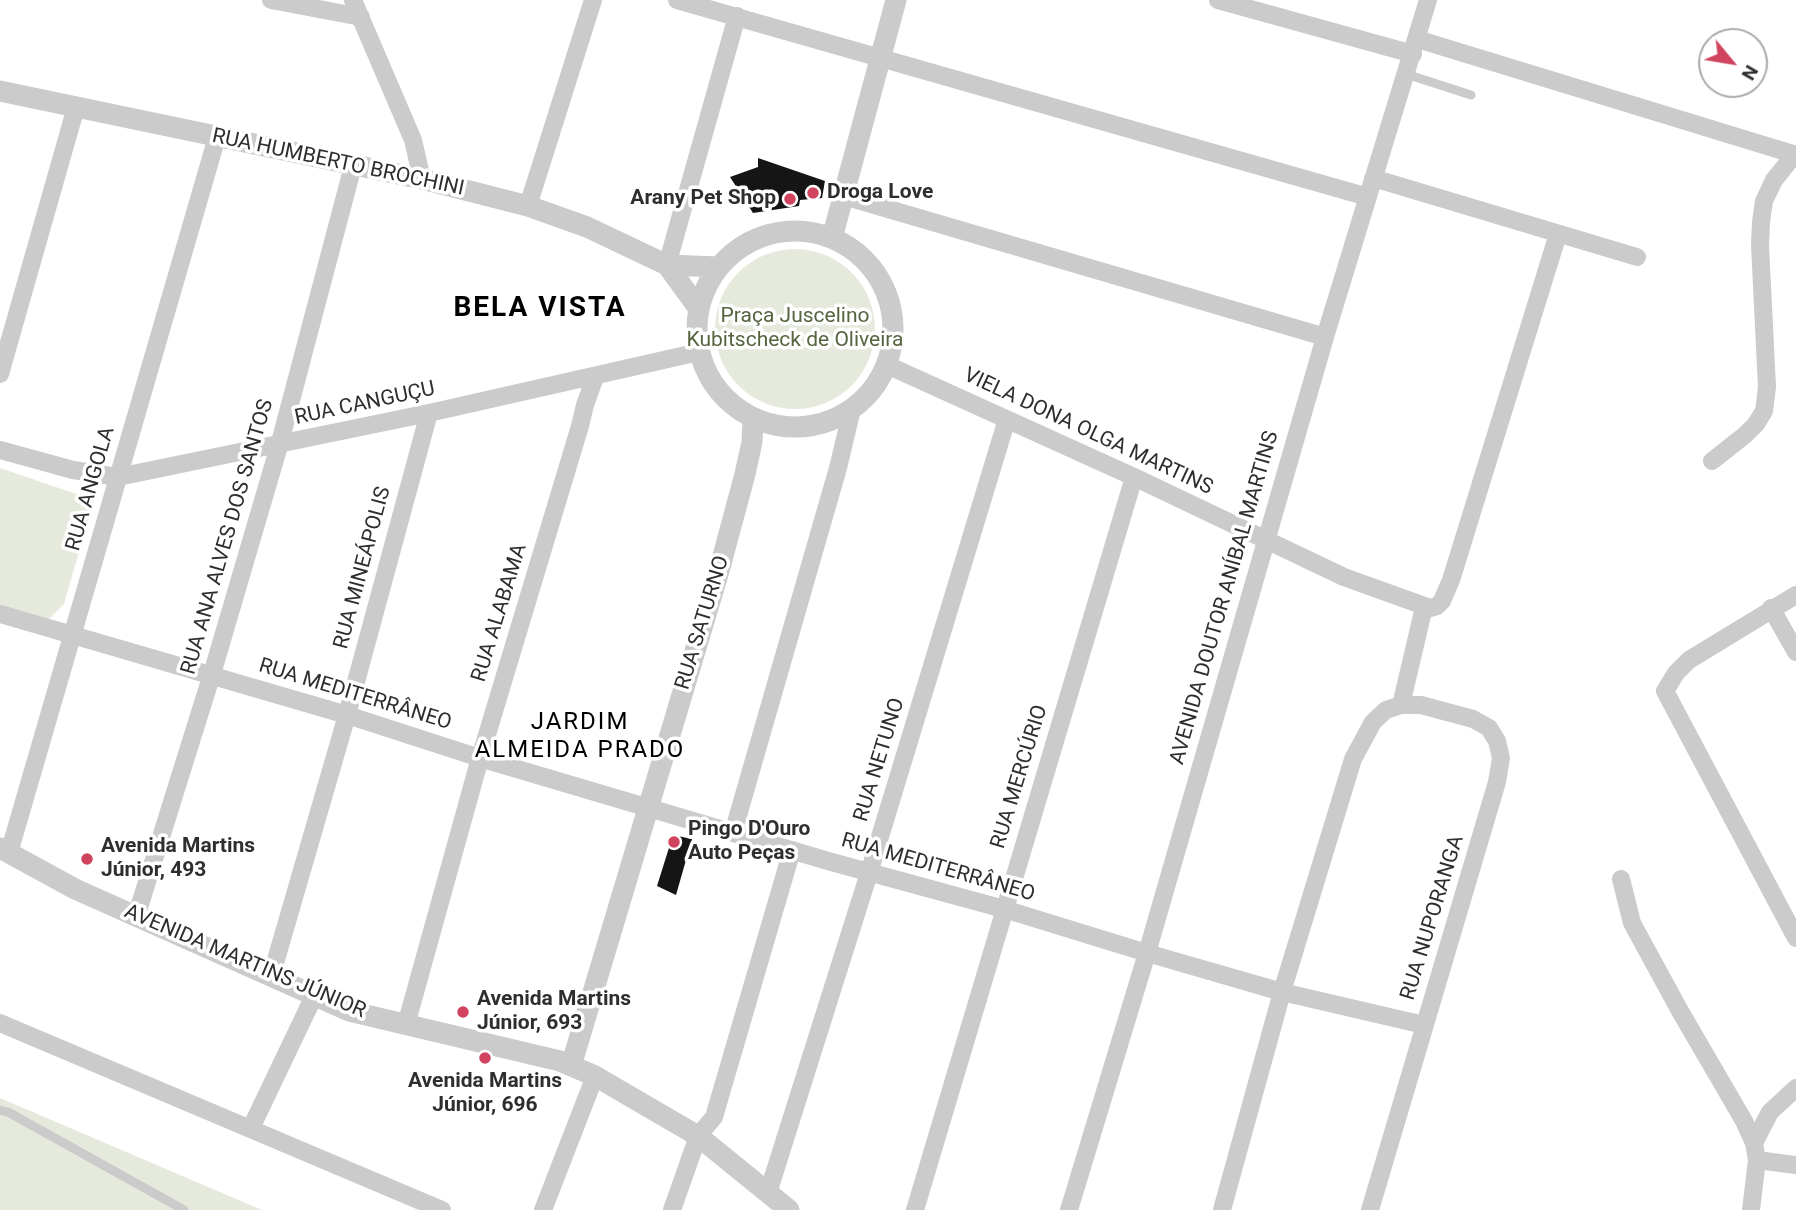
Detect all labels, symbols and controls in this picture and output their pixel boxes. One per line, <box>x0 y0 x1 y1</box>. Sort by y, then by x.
north arrow <box>1698 28 1768 98</box>
text: N <box>1737 61 1763 84</box>
street label: RUA HUMBERTO BROCHINI <box>210 124 466 202</box>
place label: Droga Love <box>827 180 933 206</box>
marker: Droga Love <box>805 185 821 201</box>
place label: Arany Pet Shop <box>630 186 776 212</box>
marker: Arany Pet Shop <box>782 191 798 207</box>
district label: BELA VISTA <box>455 292 625 326</box>
park label: Praça Juscelino Kubitscheck de Oliveira <box>687 304 903 354</box>
street label: VIELA DONA OLGA MARTINS <box>959 363 1217 501</box>
street label: RUA CANGUÇU <box>293 377 437 431</box>
street label: RUA ANA ALVES DOS SANTOS <box>177 396 279 678</box>
street label: RUA ANGOLA <box>61 424 121 554</box>
street label: AVENIDA DOUTOR ANÍBAL MARTINS <box>1165 428 1285 768</box>
street label: RUA MINEÁPOLIS <box>329 484 397 652</box>
street label: RUA ALABAMA <box>467 541 533 685</box>
street label: RUA SATURNO <box>671 553 735 693</box>
street label: RUA MEDITERRÂNEO <box>256 654 454 736</box>
street label: RUA NETUNO <box>849 695 911 825</box>
street label: RUA MERCÚRIO <box>986 702 1054 852</box>
district label: JARDIM ALMEIDA PRADO <box>476 709 684 765</box>
place label: Pingo D'Ouro Auto Peças <box>688 817 810 867</box>
street label: RUA MEDITERRÂNEO <box>838 828 1038 908</box>
street label: RUA NUPORANGA <box>1396 832 1470 1004</box>
place label: Avenida Martins Júnior, 493 <box>101 834 255 884</box>
marker: Pingo D'Ouro Auto Peças <box>666 834 682 850</box>
marker: Avenida Martins Júnior, 493 <box>79 851 95 867</box>
street label: AVENIDA MARTINS JÚNIOR <box>121 900 369 1024</box>
place label: Avenida Martins Júnior, 693 <box>477 987 631 1037</box>
marker: Avenida Martins Júnior, 693 <box>455 1004 471 1020</box>
marker: Avenida Martins Júnior, 696 <box>477 1050 493 1066</box>
place label: Avenida Martins Júnior, 696 <box>408 1069 562 1119</box>

